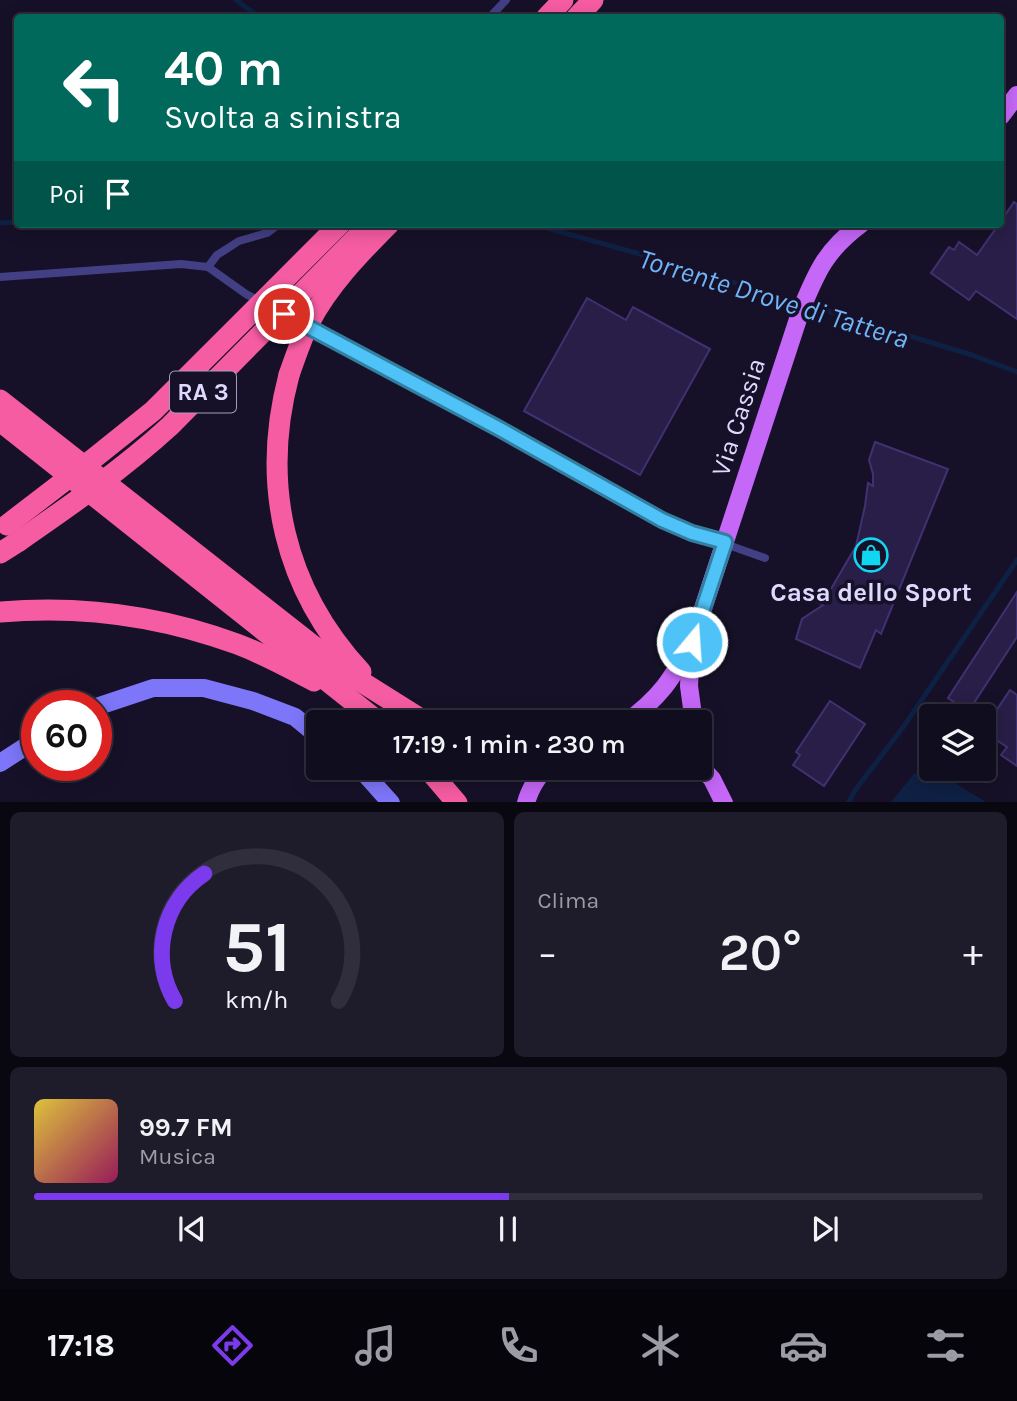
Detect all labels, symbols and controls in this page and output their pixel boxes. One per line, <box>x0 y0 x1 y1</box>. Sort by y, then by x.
text: 40 m <box>164 40 283 97</box>
icon: left <box>49 42 140 133</box>
text: Svolta a sinistra <box>164 99 402 136</box>
icon: arrive <box>99 175 137 213</box>
text: Poi <box>49 179 85 210</box>
water label: Torrente Drove di Tattera <box>635 242 913 355</box>
pin <box>254 284 314 344</box>
icon: arrive <box>265 295 303 333</box>
street label: Via Cassia <box>705 354 772 480</box>
road number: RA 3 <box>170 372 236 412</box>
shop icon: Casa dello Sport <box>852 536 890 574</box>
place label: Casa dello Sport <box>770 577 972 608</box>
position arrow <box>655 605 729 679</box>
speed limit sign: 60 <box>21 690 112 781</box>
map controls <box>919 704 996 781</box>
button: layers <box>919 704 996 781</box>
text: 17:19 · 1 min · 230 m <box>392 729 626 760</box>
text: Clima <box>538 887 599 914</box>
text: 51 <box>223 904 291 989</box>
text: 20° <box>719 922 802 983</box>
text: − <box>538 931 557 976</box>
text: + <box>963 931 983 976</box>
text: km/h <box>225 984 288 1013</box>
text: 99.7 FM <box>139 1112 233 1143</box>
text: Musica <box>139 1143 216 1170</box>
icon: previous <box>173 1210 211 1248</box>
icon: pause <box>489 1210 527 1248</box>
icon: next <box>806 1210 844 1248</box>
icon: directions <box>208 1321 257 1370</box>
icon: music <box>351 1321 400 1370</box>
icon: phone <box>494 1321 543 1370</box>
icon: climate <box>636 1321 685 1370</box>
icon: car <box>779 1321 828 1370</box>
icon: filters <box>921 1321 970 1370</box>
text: 17:18 <box>47 1327 115 1364</box>

